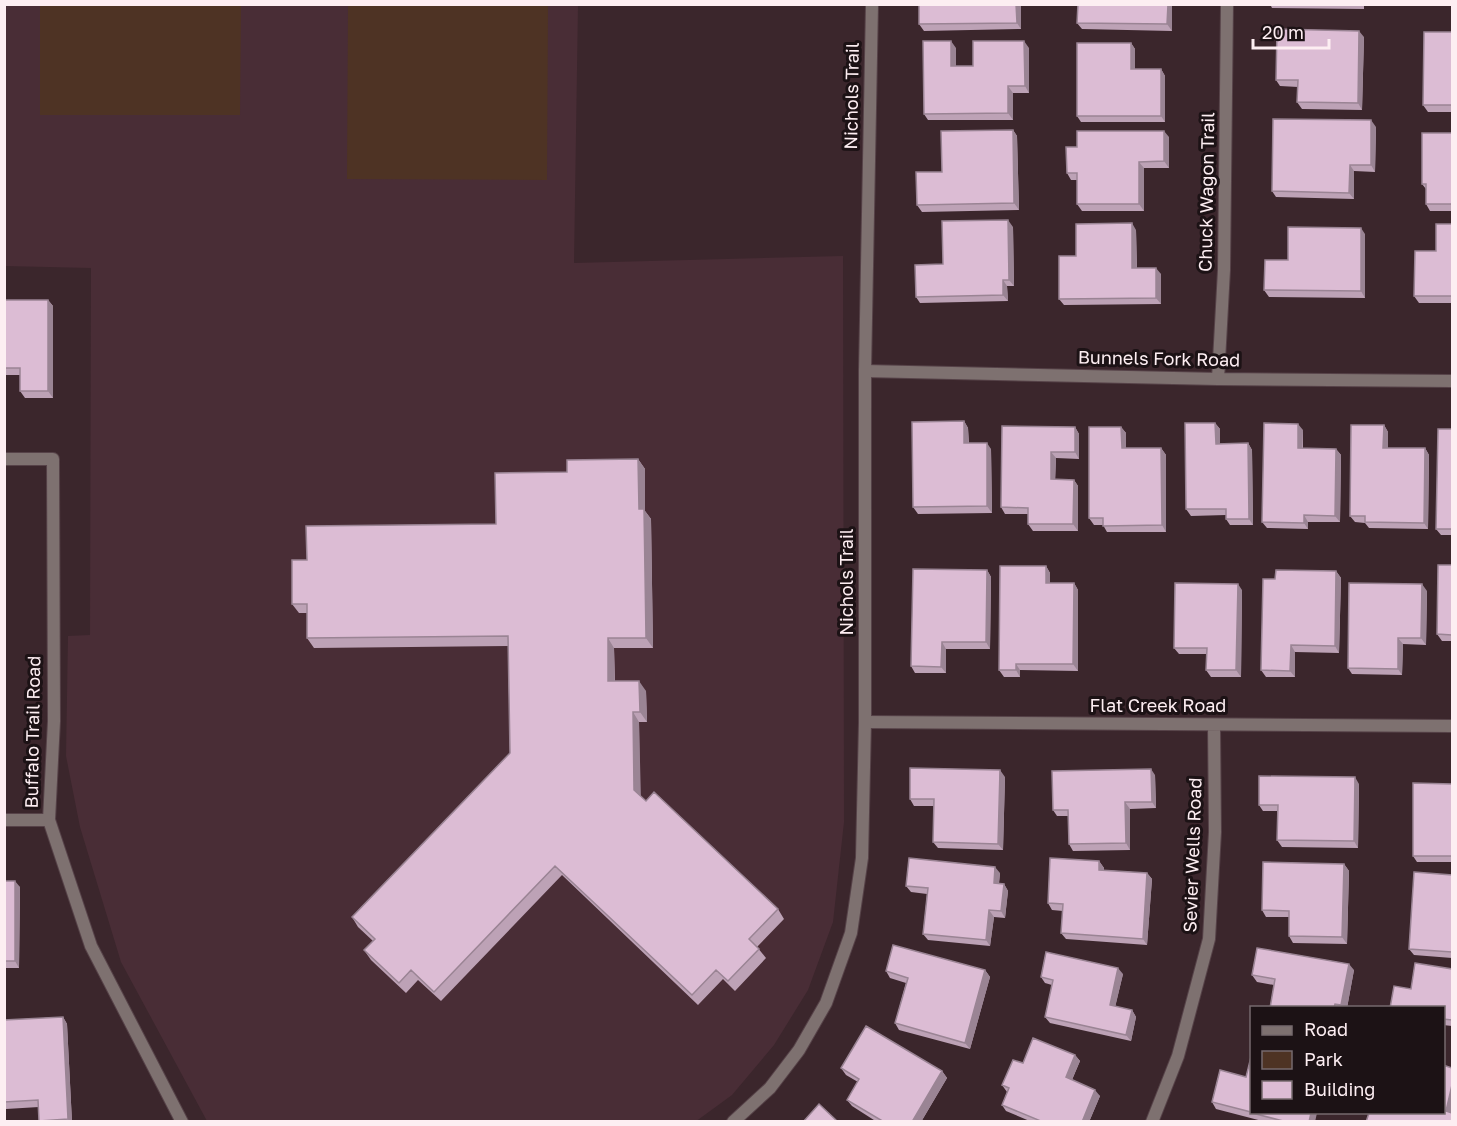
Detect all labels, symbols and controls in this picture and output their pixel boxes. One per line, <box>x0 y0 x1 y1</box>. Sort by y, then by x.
scale bar <box>1253 12 1330 50</box>
text: 20 m <box>1262 21 1304 43</box>
street label: Nichols Trail <box>839 42 863 150</box>
street label: Chuck Wagon Trail <box>1194 112 1218 272</box>
street label: Bunnels Fork Road <box>1078 346 1240 370</box>
street label: Nichols Trail <box>835 528 857 636</box>
street label: Buffalo Trail Road <box>20 655 44 809</box>
street label: Flat Creek Road <box>1090 694 1226 716</box>
street label: Sevier Wells Road <box>1178 777 1206 933</box>
legend <box>1250 1006 1445 1114</box>
text: Road <box>1304 1018 1348 1040</box>
text: Park <box>1304 1048 1343 1070</box>
text: Building <box>1304 1078 1375 1100</box>

